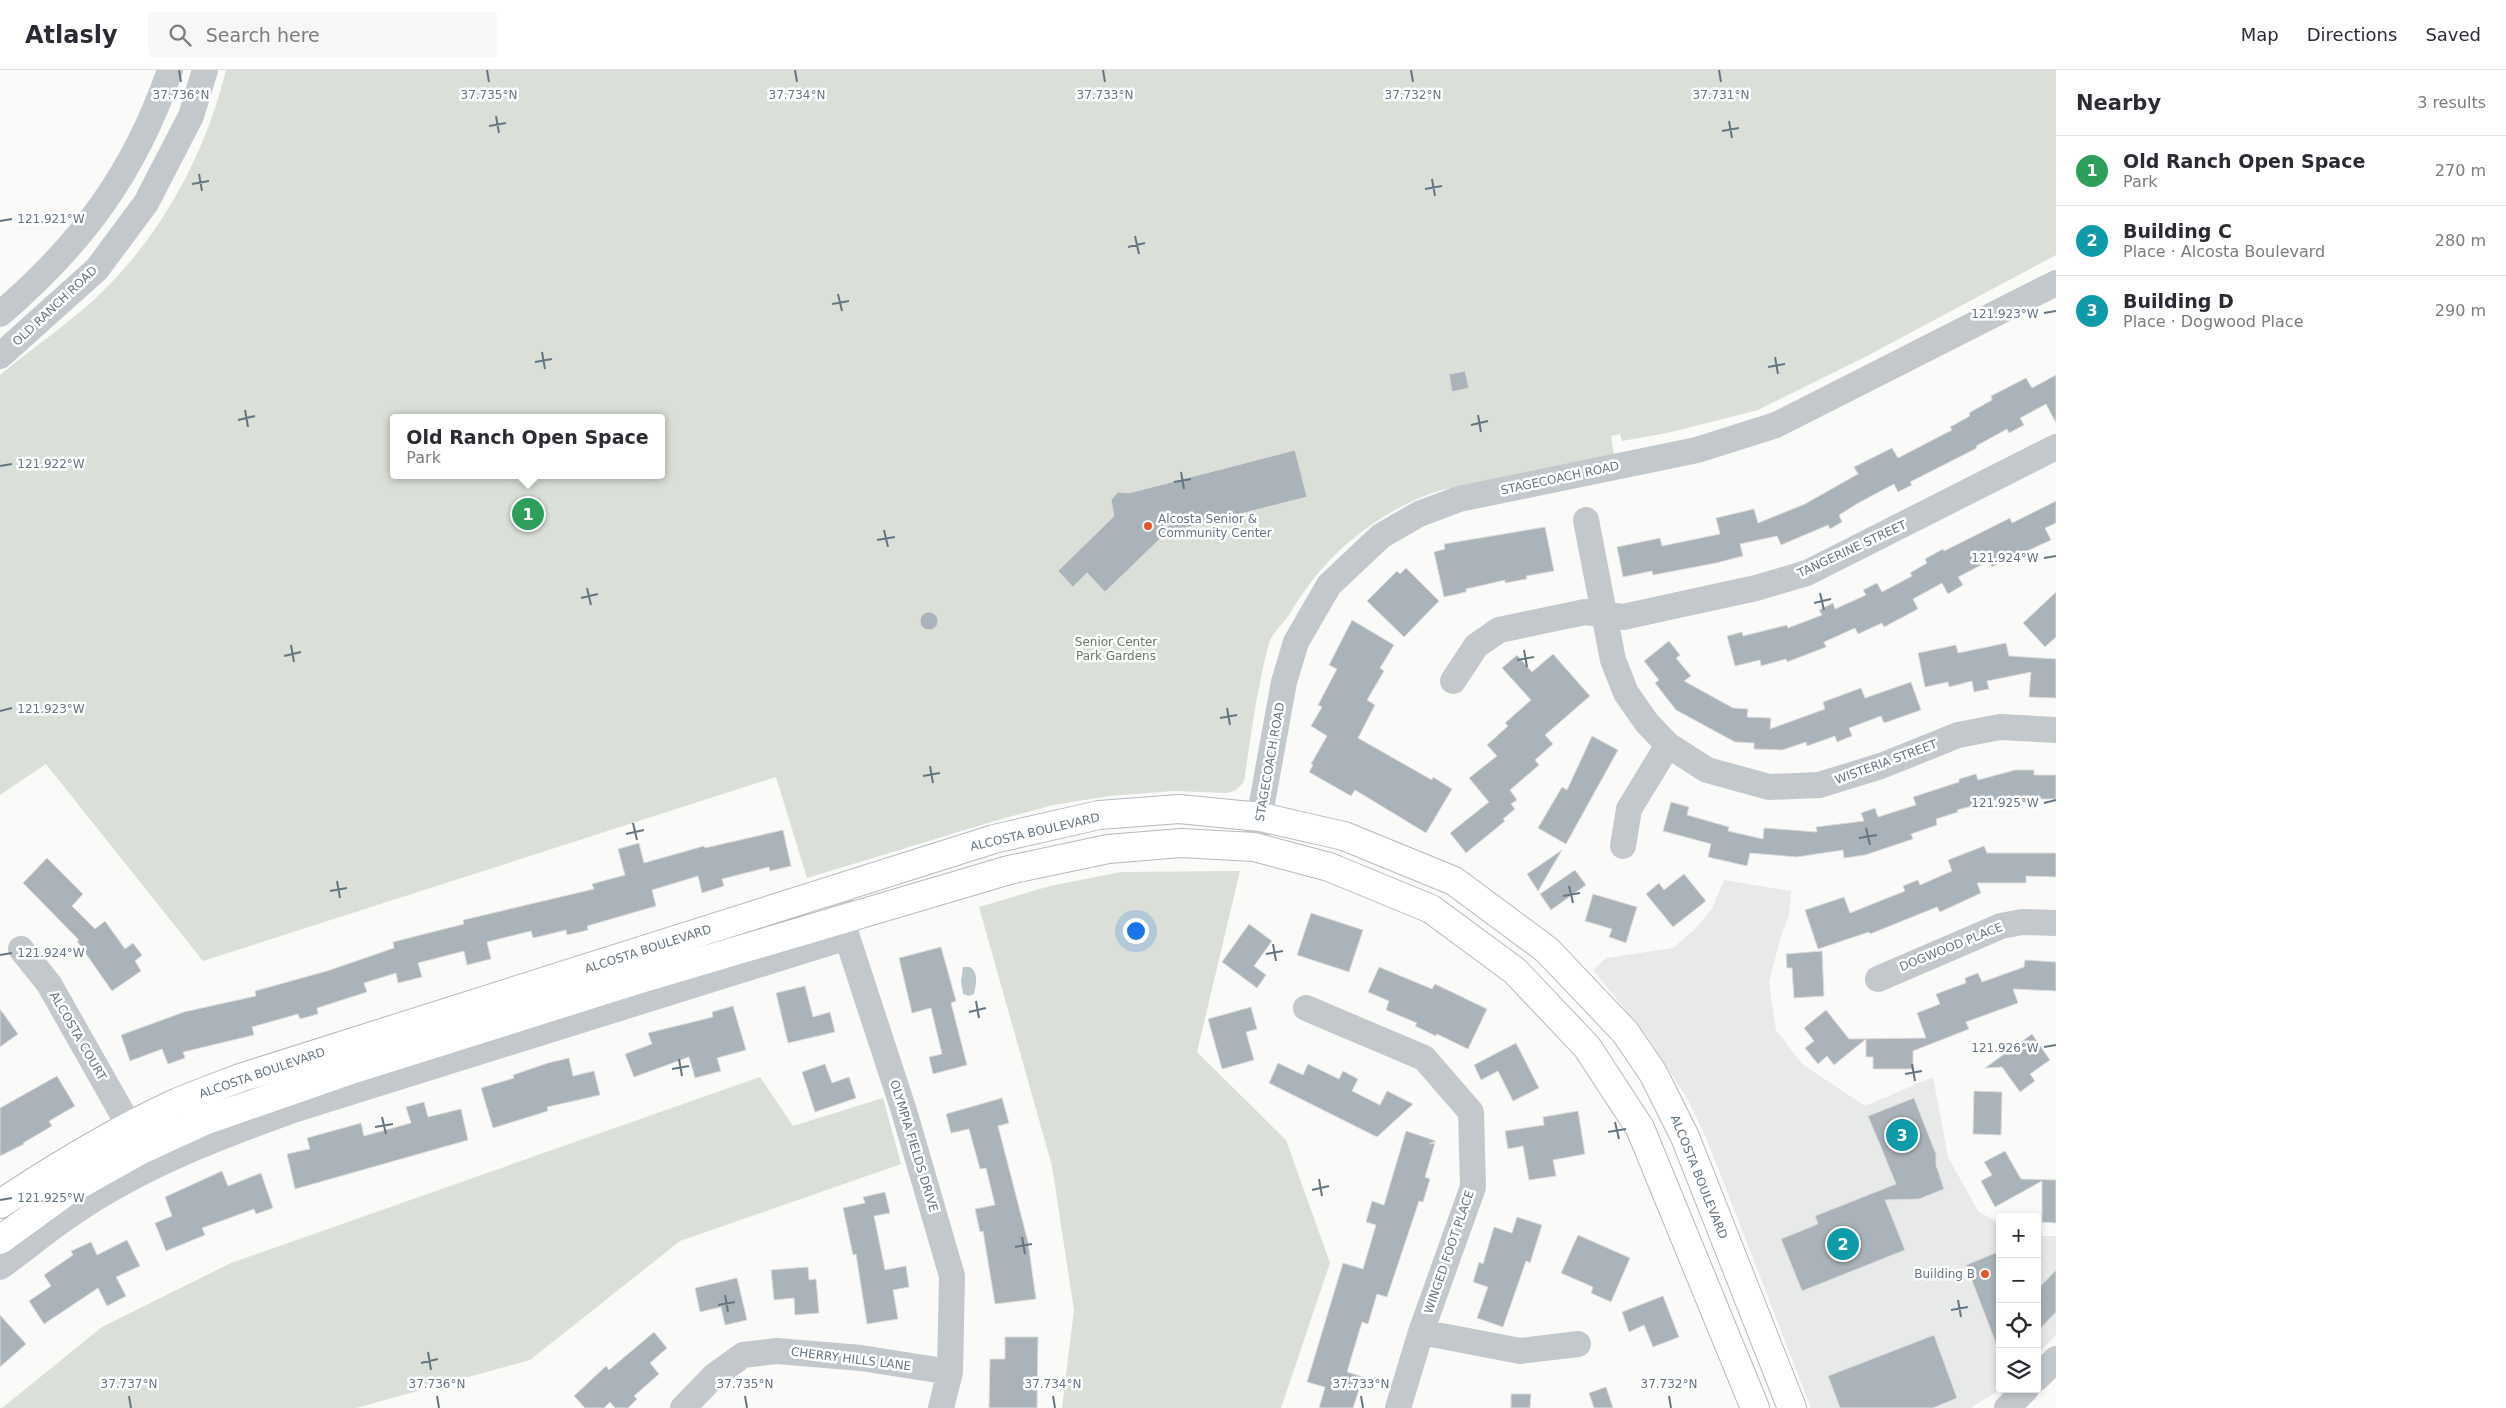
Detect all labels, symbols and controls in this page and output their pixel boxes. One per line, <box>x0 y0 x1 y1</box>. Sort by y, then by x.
search box <box>148 12 498 57</box>
text: Atlasly <box>25 21 118 49</box>
icon: search <box>166 21 194 49</box>
text: Search here <box>206 24 320 46</box>
text: Map <box>2241 24 2279 45</box>
text: Directions <box>2307 24 2397 45</box>
text: Saved <box>2425 24 2481 45</box>
text: 37.736°N <box>153 88 209 102</box>
text: 37.735°N <box>461 88 517 102</box>
text: 37.734°N <box>769 88 825 102</box>
text: 37.733°N <box>1077 88 1133 102</box>
text: 37.732°N <box>1385 88 1441 102</box>
text: 37.731°N <box>1693 88 1749 102</box>
text: Nearby <box>2076 91 2161 115</box>
text: 3 results <box>2417 93 2486 112</box>
text: Old Ranch Open Space <box>2123 150 2365 172</box>
text: 1 <box>2086 161 2098 180</box>
text: 270 m <box>2435 161 2486 180</box>
text: Park <box>2123 172 2158 191</box>
text: 121.921°W <box>17 212 85 226</box>
text: Building C <box>2123 220 2232 242</box>
text: 2 <box>2086 231 2098 250</box>
text: 280 m <box>2435 231 2486 250</box>
text: Place · Alcosta Boulevard <box>2123 242 2325 261</box>
street label: OLD RANCH ROAD <box>10 263 100 349</box>
text: Building D <box>2123 290 2234 312</box>
text: 3 <box>2086 301 2098 320</box>
text: 290 m <box>2435 301 2486 320</box>
text: 121.923°W <box>1971 307 2039 321</box>
text: Place · Dogwood Place <box>2123 312 2304 331</box>
popup <box>390 414 665 479</box>
text: Old Ranch Open Space <box>406 426 649 448</box>
text: Park <box>406 448 441 467</box>
text: 121.922°W <box>17 457 85 471</box>
street label: STAGECOACH ROAD <box>1499 459 1621 497</box>
pin: 1 <box>512 495 544 533</box>
place label: Alcosta Senior & Community Center <box>1158 512 1272 540</box>
street label: TANGERINE STREET <box>1794 517 1909 581</box>
marker: Alcosta Senior & Community Center <box>1142 520 1154 532</box>
text: 121.924°W <box>1971 551 2039 565</box>
park label: Senior Center Park Gardens <box>1075 635 1157 663</box>
street label: STAGECOACH ROAD <box>1253 701 1287 823</box>
text: 121.923°W <box>17 702 85 716</box>
street label: WISTERIA STREET <box>1833 737 1940 787</box>
text: 121.925°W <box>1971 796 2039 810</box>
street label: ALCOSTA BOULEVARD <box>969 810 1101 854</box>
your location <box>1123 918 1149 944</box>
street label: DOGWOOD PLACE <box>1897 920 2005 974</box>
street label: ALCOSTA BOULEVARD <box>583 922 713 976</box>
text: 121.924°W <box>17 946 85 960</box>
street label: ALCOSTA COURT <box>47 989 109 1083</box>
text: 121.926°W <box>1971 1041 2039 1055</box>
street label: ALCOSTA BOULEVARD <box>197 1045 327 1101</box>
street label: OLYMPIA FIELDS DRIVE <box>887 1078 941 1214</box>
street label: ALCOSTA BOULEVARD <box>1668 1113 1730 1241</box>
pin: 3 <box>1886 1116 1918 1154</box>
street label: WINGED FOOT PLACE <box>1421 1189 1477 1315</box>
text: 121.925°W <box>17 1191 85 1205</box>
map controls <box>1996 1213 2041 1393</box>
button: + <box>1996 1213 2041 1258</box>
pin: 2 <box>1827 1225 1859 1263</box>
button: − <box>1996 1258 2041 1303</box>
place label: Building B <box>1914 1267 1975 1281</box>
marker: Building B <box>1979 1268 1991 1280</box>
button: locate <box>1996 1303 2041 1348</box>
street label: CHERRY HILLS LANE <box>790 1345 912 1373</box>
button: layers <box>1996 1348 2041 1393</box>
text: 37.737°N <box>101 1377 157 1391</box>
text: 37.736°N <box>409 1377 465 1391</box>
text: 37.735°N <box>717 1377 773 1391</box>
text: 37.734°N <box>1025 1377 1081 1391</box>
text: 37.733°N <box>1333 1377 1389 1391</box>
text: 37.732°N <box>1641 1377 1697 1391</box>

